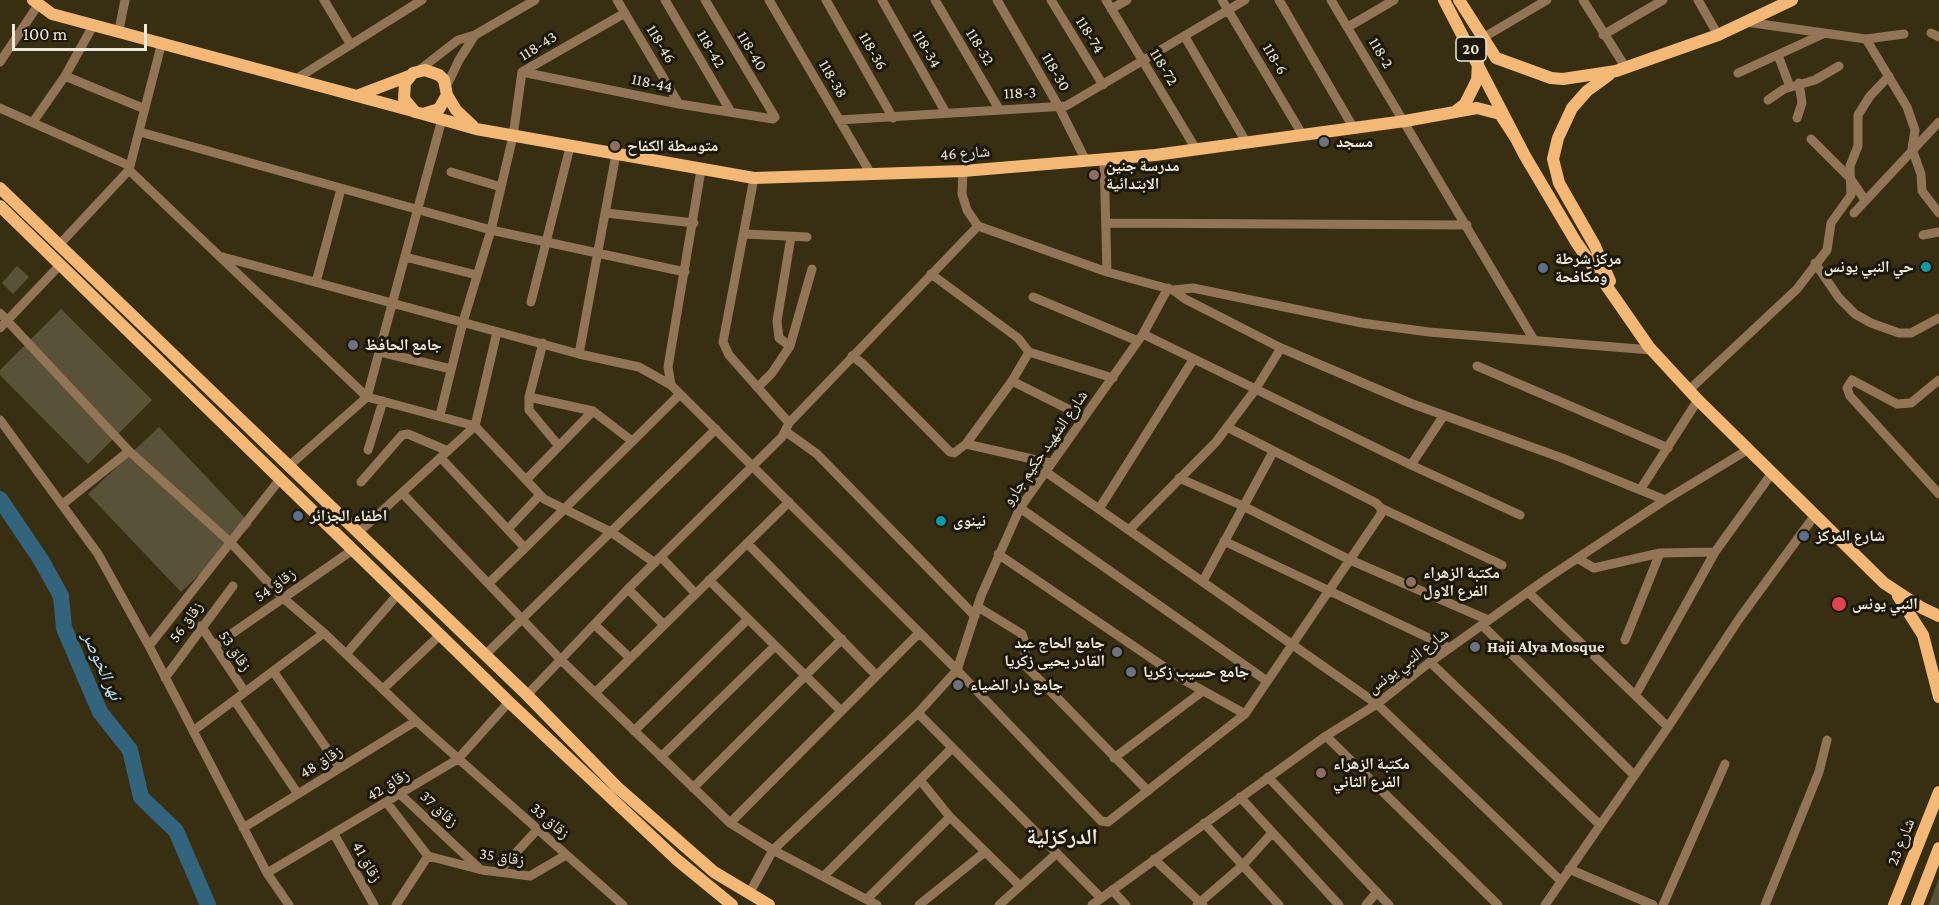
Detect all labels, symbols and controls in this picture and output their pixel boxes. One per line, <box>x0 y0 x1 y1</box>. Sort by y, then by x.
scale bar <box>15 12 150 50</box>
street label: 118-74 <box>1071 13 1109 57</box>
street label: 118-46 <box>642 21 680 67</box>
text: 100 m <box>23 24 67 44</box>
street label: 118-32 <box>961 25 999 69</box>
street label: 118-43 <box>516 27 560 65</box>
street label: 118-42 <box>692 27 730 71</box>
street label: 118-34 <box>909 27 945 71</box>
street label: 118-40 <box>733 28 771 74</box>
street label: 118-36 <box>855 29 891 73</box>
street label: 118-2 <box>1364 34 1398 72</box>
road number: 20 <box>1456 37 1486 61</box>
street label: 118-6 <box>1258 40 1292 78</box>
street label: 118-72 <box>1146 45 1182 89</box>
street label: 118-30 <box>1037 49 1075 95</box>
street label: 118-38 <box>814 56 852 102</box>
street label: 118-44 <box>630 69 674 97</box>
street label: 118-3 <box>1003 83 1037 103</box>
place label: مسجد <box>1336 132 1373 152</box>
marker: مسجد <box>1317 135 1331 149</box>
place label: متوسطة الكفاح <box>627 136 718 156</box>
marker: متوسطة الكفاح <box>608 139 622 153</box>
street label: شارع 46 <box>940 142 990 164</box>
place label: مدرسة جنين الابتدائية <box>1106 156 1179 194</box>
marker: مدرسة جنين الابتدائية <box>1087 168 1101 182</box>
place label: مركز شرطة ومكافحة <box>1555 249 1621 287</box>
place label: حي النبي يونس <box>1824 257 1914 277</box>
marker: حي النبي يونس <box>1919 260 1933 274</box>
marker: مركز شرطة ومكافحة <box>1536 261 1550 275</box>
place label: جامع الحافظ <box>365 335 442 355</box>
marker: جامع الحافظ <box>346 338 360 352</box>
street label: شارع الشهيد حكيم جارو <box>998 387 1092 509</box>
place label: اطفاء الجزائر <box>310 506 387 526</box>
marker: اطفاء الجزائر <box>291 509 305 523</box>
place label: نينوى <box>953 511 986 531</box>
marker: نينوى <box>934 514 948 528</box>
place label: شارع المركز <box>1816 526 1885 546</box>
marker: شارع المركز <box>1797 529 1811 543</box>
place label: مكتبة الزهراء الفرع الاول <box>1423 563 1500 601</box>
street label: زقاق 54 <box>251 564 299 606</box>
marker: مكتبة الزهراء الفرع الاول <box>1404 575 1418 589</box>
place label: النبي يونس <box>1852 594 1918 614</box>
marker: النبي يونس <box>1830 595 1848 613</box>
street label: زقاق 56 <box>165 598 207 646</box>
street label: شارع النبي يونس <box>1363 624 1453 698</box>
street label: زقاق 53 <box>214 627 256 675</box>
water label: نهر الخوصر <box>77 629 127 703</box>
place label: جامع الحاج عبد القادر يحيى زكريا <box>1004 633 1105 671</box>
place label: Haji Alya Mosque <box>1487 637 1604 657</box>
marker: Haji Alya Mosque <box>1468 640 1482 654</box>
marker: جامع الحاج عبد القادر يحيى زكريا <box>1110 645 1124 659</box>
place label: جامع حسيب زكريا <box>1143 662 1249 682</box>
marker: جامع حسيب زكريا <box>1124 665 1138 679</box>
place label: جامع دار الضياء <box>970 675 1063 695</box>
marker: جامع دار الضياء <box>951 678 965 692</box>
street label: زقاق 48 <box>296 741 346 783</box>
place label: مكتبة الزهراء الفرع الثاني <box>1333 754 1410 792</box>
street label: زقاق 42 <box>363 765 413 805</box>
marker: مكتبة الزهراء الفرع الثاني <box>1314 766 1328 780</box>
street label: زقاق 37 <box>416 787 462 831</box>
street label: زقاق 33 <box>527 799 573 843</box>
street label: شارع 23 <box>1883 816 1919 868</box>
district label: الدركزلية <box>1026 824 1098 850</box>
street label: زقاق 41 <box>348 838 386 886</box>
street label: زقاق 35 <box>478 844 526 870</box>

